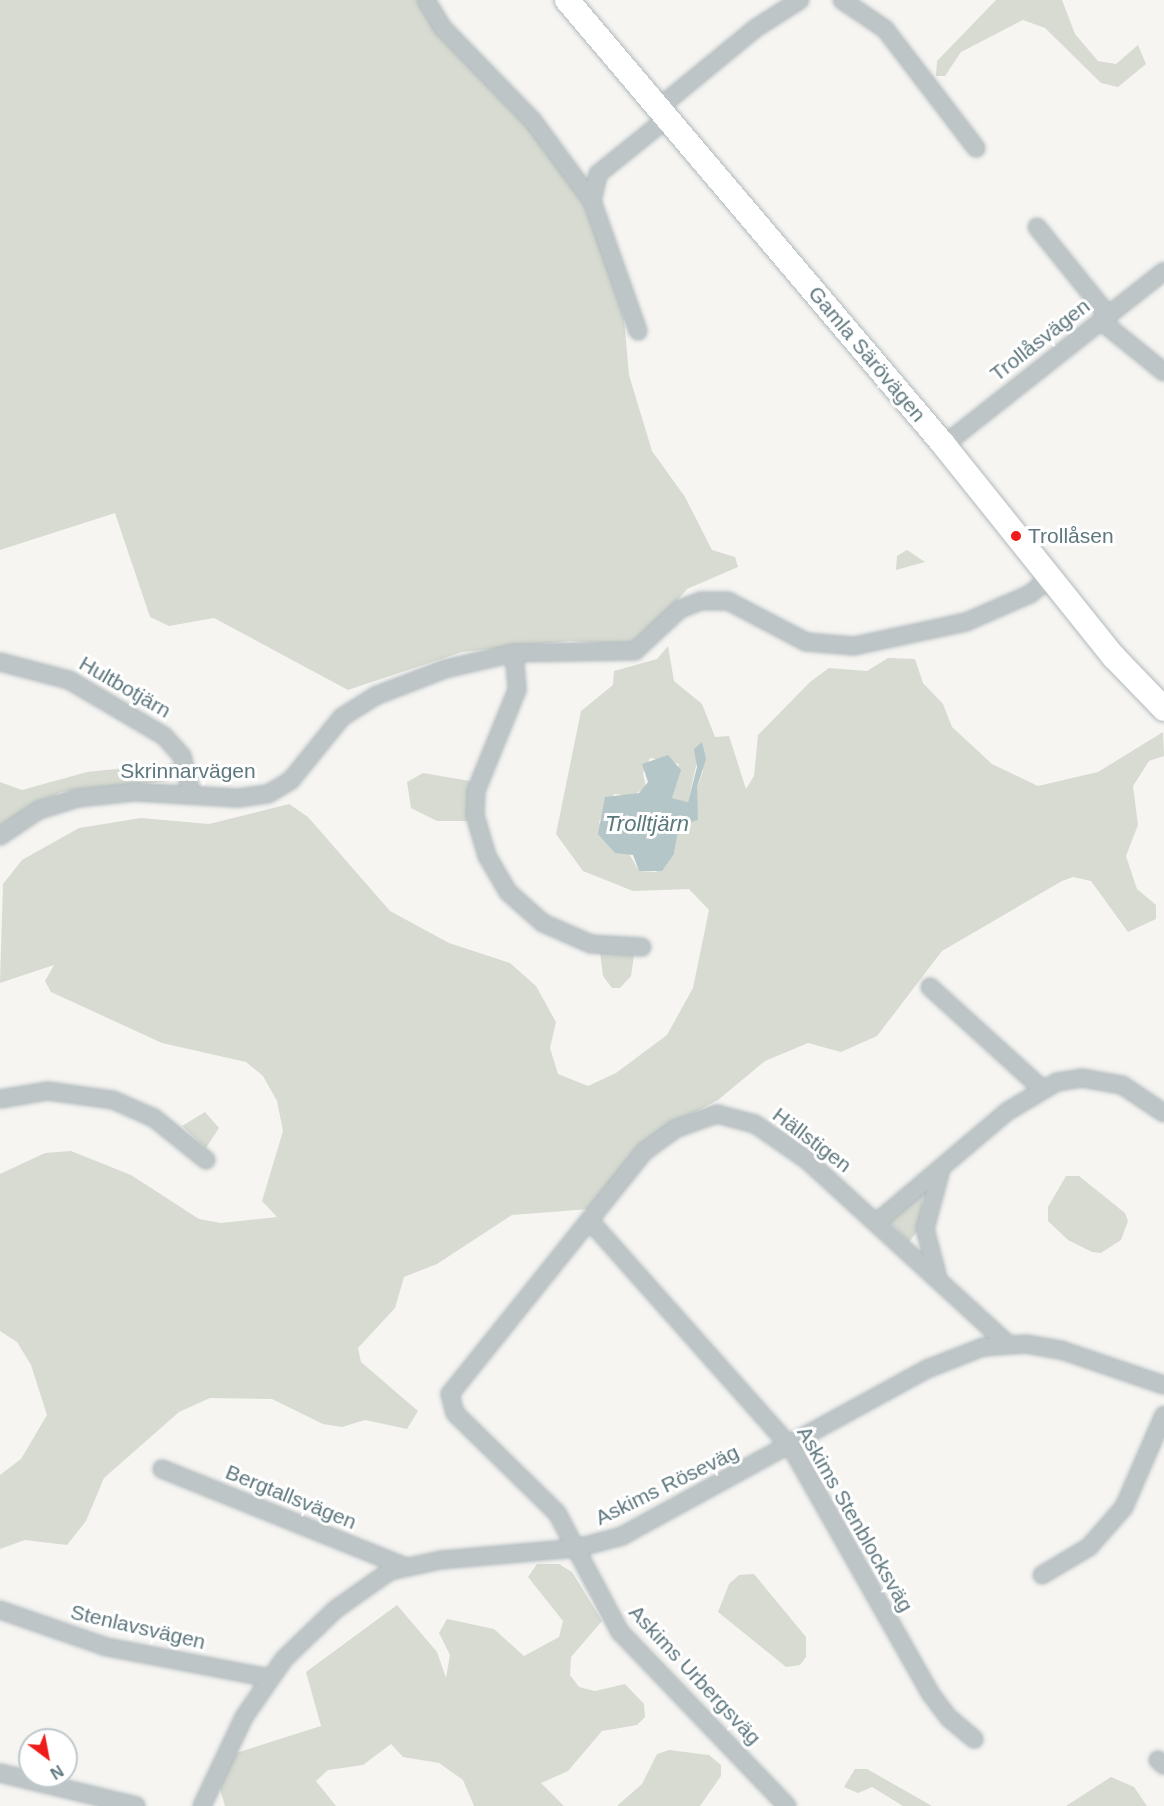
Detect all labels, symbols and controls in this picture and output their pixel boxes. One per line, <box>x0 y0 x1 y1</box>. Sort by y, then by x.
street label: Gamla Särövägen <box>803 281 931 427</box>
street label: Trollåsvägen <box>985 293 1095 387</box>
place label: Trollåsen <box>1028 523 1114 549</box>
marker: Trollåsen <box>1009 529 1023 543</box>
street label: Hultbotjärn <box>75 651 175 723</box>
street label: Skrinnarvägen <box>120 758 256 784</box>
water label: Trolltjärn <box>605 811 689 837</box>
street label: Hällstigen <box>768 1102 856 1178</box>
street label: Askims Stenblocksväg <box>792 1422 918 1616</box>
street label: Askims Röseväg <box>591 1439 743 1531</box>
street label: Bergtallsvägen <box>222 1459 360 1535</box>
street label: Stenlavsvägen <box>68 1599 208 1655</box>
street label: Askims Urbergsväg <box>624 1600 766 1750</box>
north arrow <box>18 1728 78 1788</box>
text: N <box>47 1762 66 1782</box>

